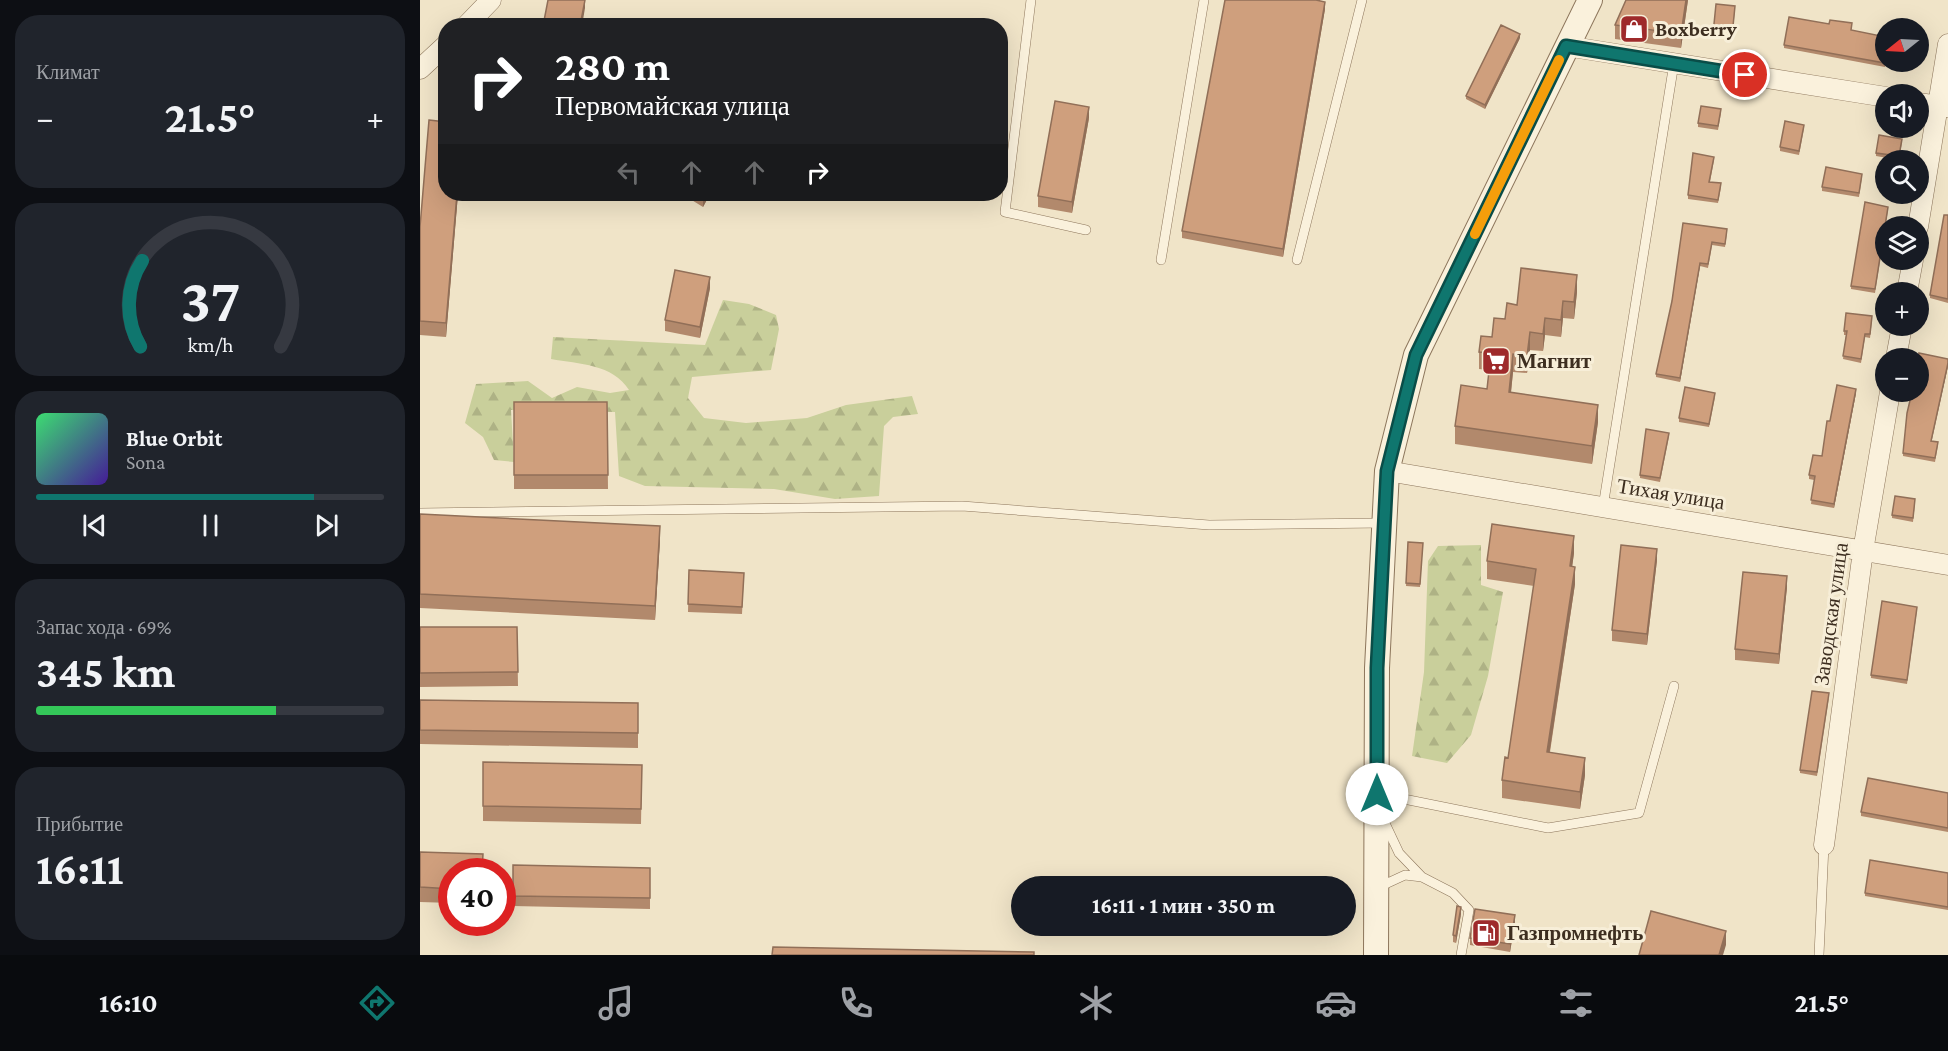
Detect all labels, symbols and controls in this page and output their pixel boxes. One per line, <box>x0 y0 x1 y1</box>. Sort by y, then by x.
shop icon: Boxberry <box>1618 13 1650 45</box>
place label: Boxberry <box>1655 17 1738 41</box>
north arrow <box>1875 18 1929 72</box>
map controls <box>1875 18 1929 402</box>
icon: right <box>456 42 534 120</box>
text: 280 m <box>555 42 670 89</box>
pin <box>1719 49 1770 100</box>
icon: arrive <box>1728 58 1761 91</box>
text: Климат <box>36 61 100 83</box>
button: sound <box>1875 84 1929 138</box>
text: Первомайская улица <box>555 91 790 121</box>
text: 21.5° <box>165 92 255 142</box>
text: − <box>36 99 53 136</box>
text: + <box>367 99 384 136</box>
button: search <box>1875 150 1929 204</box>
icon: left <box>612 156 645 189</box>
icon: ahead <box>675 156 708 189</box>
icon: ahead <box>738 156 771 189</box>
icon: right <box>801 156 834 189</box>
button: layers <box>1875 216 1929 270</box>
text: 37 <box>180 265 240 334</box>
button: + <box>1875 282 1929 336</box>
text: km/h <box>187 333 234 357</box>
supermarket icon: Магнит <box>1480 345 1512 377</box>
button: − <box>1875 348 1929 402</box>
place label: Магнит <box>1517 349 1592 373</box>
text: Blue Orbit <box>126 426 222 451</box>
text: Sona <box>126 451 165 473</box>
street label: Тихая улица <box>1616 474 1727 514</box>
icon: previous <box>78 509 111 542</box>
icon: pause <box>194 509 227 542</box>
icon: next <box>310 509 343 542</box>
street label: Заводская улица <box>1809 540 1853 687</box>
text: Запас хода · 69% <box>36 616 171 638</box>
text: 345 km <box>36 647 175 697</box>
position arrow <box>1345 762 1409 826</box>
text: Прибытие <box>36 813 123 835</box>
text: 16:11 <box>36 844 124 894</box>
speed limit sign: 40 <box>438 858 516 936</box>
text: 16:11 · 1 мин · 350 m <box>1092 893 1275 918</box>
fuel station icon: Газпромнефть <box>1470 917 1502 949</box>
place label: Газпромнефть <box>1507 921 1643 945</box>
icon: directions <box>356 982 398 1024</box>
icon: music <box>595 982 637 1024</box>
icon: phone <box>835 982 877 1024</box>
icon: climate <box>1075 982 1117 1024</box>
icon: car <box>1315 982 1357 1024</box>
icon: filters <box>1555 982 1597 1024</box>
text: 16:10 <box>99 988 158 1018</box>
text: 21.5° <box>1794 988 1849 1018</box>

